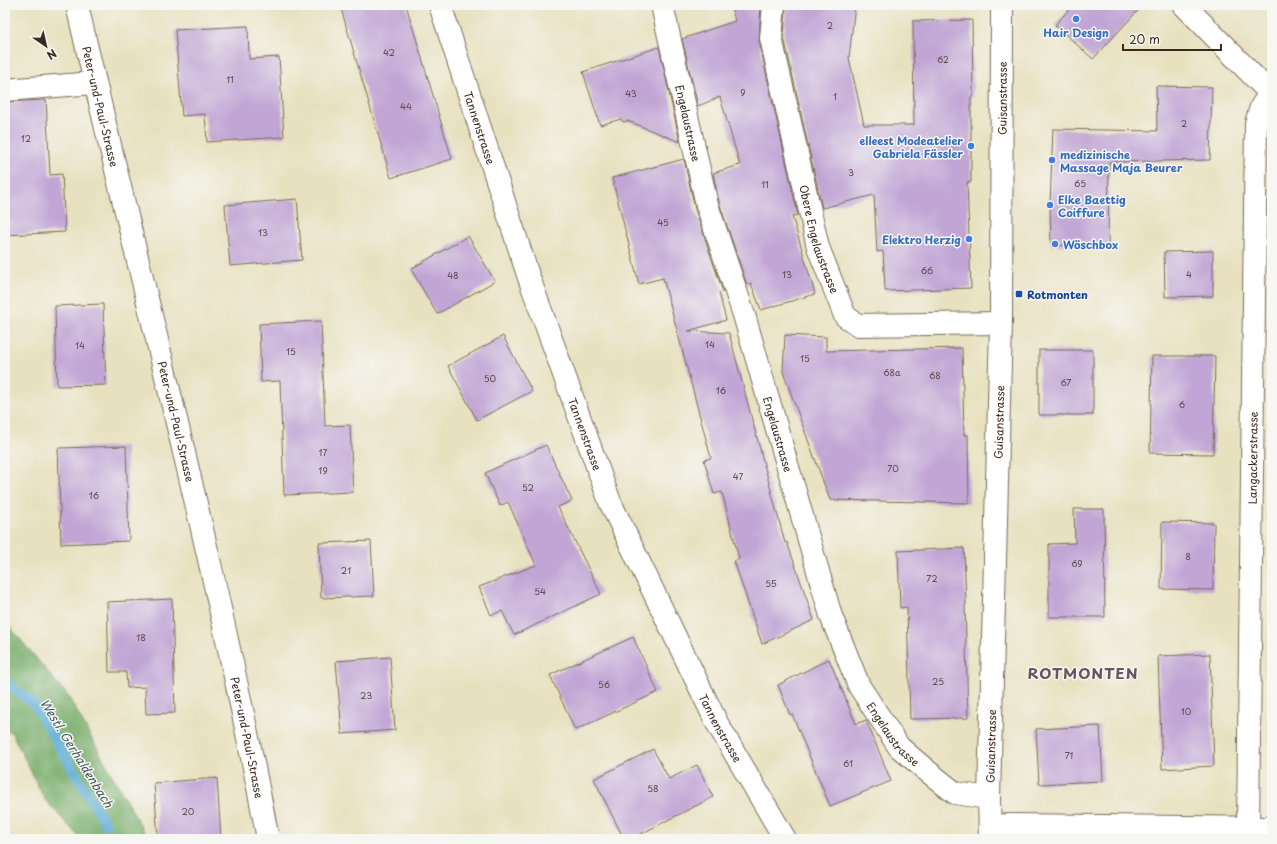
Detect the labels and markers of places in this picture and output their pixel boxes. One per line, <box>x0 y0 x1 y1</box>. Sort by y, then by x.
marker: Hair Design <box>1071 14 1081 24</box>
place label: Hair Design <box>1043 24 1109 41</box>
place label: elleest Modeatelier Gabriela Fässler <box>860 132 964 162</box>
marker: elleest Modeatelier Gabriela Fässler <box>966 141 976 151</box>
place label: medizinische Massage Maja Beurer <box>1060 146 1183 176</box>
marker: medizinische Massage Maja Beurer <box>1047 155 1057 165</box>
place label: Elke Baettig Coiffure <box>1058 191 1126 221</box>
marker: Elke Baettig Coiffure <box>1045 200 1055 210</box>
place label: Elektro Herzig <box>882 231 961 248</box>
marker: Elektro Herzig <box>964 234 974 244</box>
place label: Wöschbox <box>1063 236 1118 253</box>
marker: Wöschbox <box>1050 239 1060 249</box>
place label: Rotmonten <box>1027 286 1088 303</box>
marker: Rotmonten <box>1014 289 1024 299</box>

